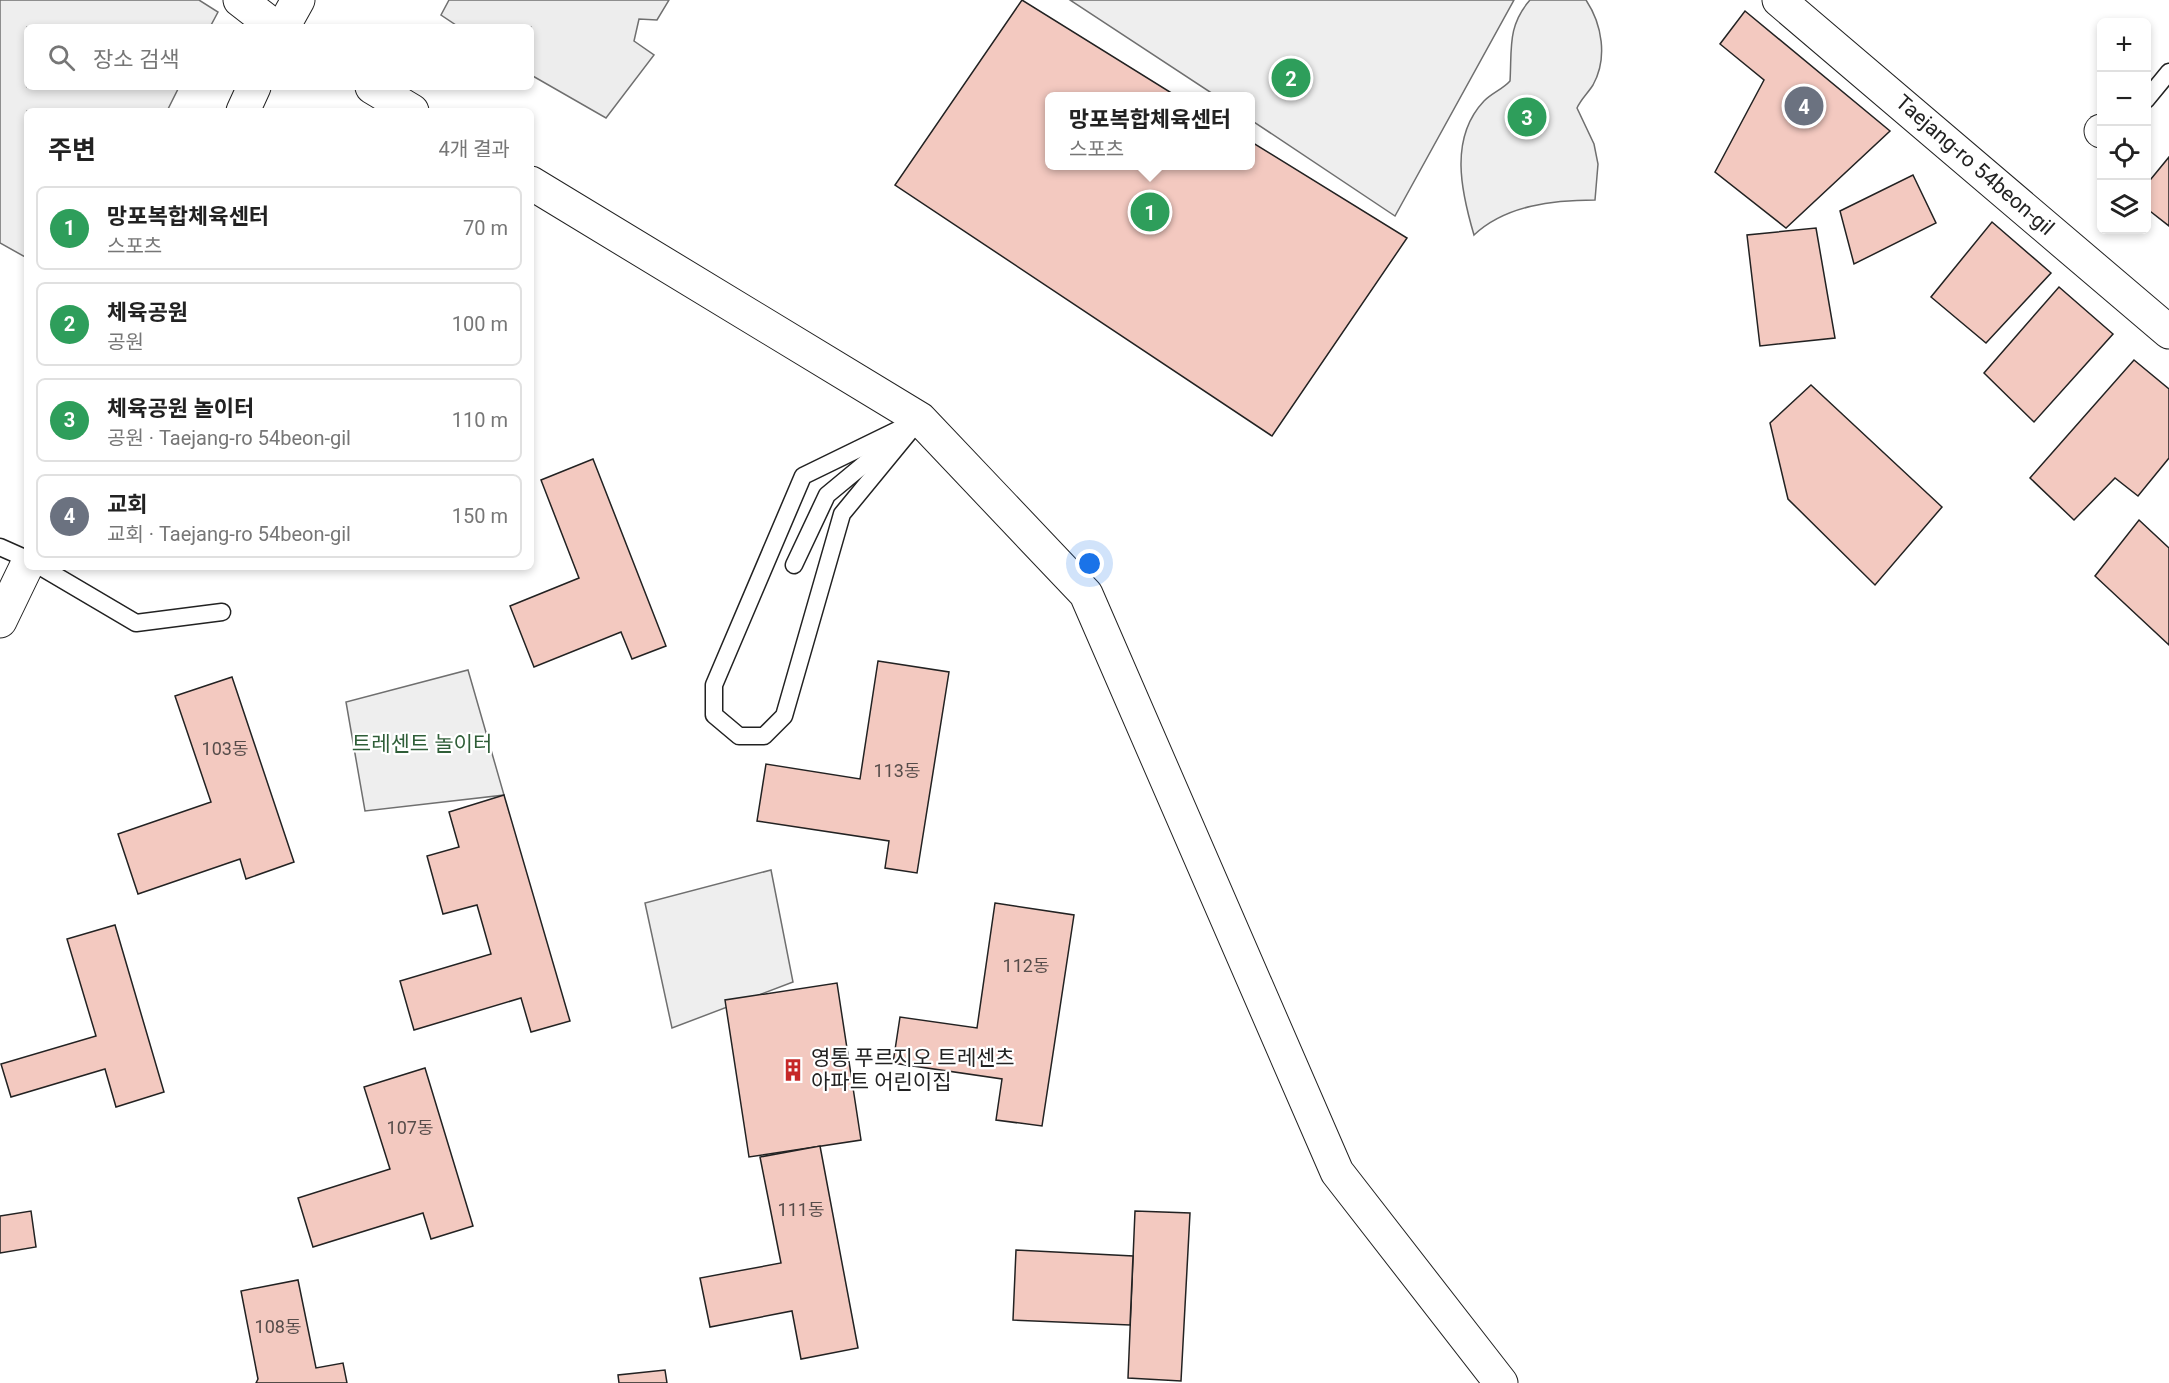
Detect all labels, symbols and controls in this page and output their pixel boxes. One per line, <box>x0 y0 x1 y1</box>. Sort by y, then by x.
map controls <box>2097 18 2151 234</box>
button: + <box>2097 18 2151 72</box>
search box <box>24 24 534 90</box>
icon: search <box>45 41 78 74</box>
text: 장소 검색 <box>93 47 179 72</box>
pin: 2 <box>1272 56 1310 100</box>
button: − <box>2097 72 2151 126</box>
pin: 4 <box>1784 84 1824 128</box>
street label: Taejang-ro 54beon-gil <box>1891 90 2059 240</box>
popup <box>1045 92 1255 170</box>
pin: 3 <box>1508 94 1546 140</box>
text: 망포복합체육센터 <box>1069 107 1231 132</box>
button: locate <box>2097 126 2151 180</box>
text: 주변 <box>48 135 96 165</box>
text: 4개 결과 <box>439 137 510 161</box>
text: 스포츠 <box>1069 137 1124 161</box>
button: layers <box>2097 180 2151 234</box>
pin: 1 <box>1130 190 1170 234</box>
text: 망포복합체육센터 <box>107 204 269 229</box>
text: 1 <box>64 216 75 240</box>
text: 70 m <box>463 216 508 240</box>
text: 스포츠 <box>107 234 162 258</box>
text: 체육공원 <box>107 300 188 325</box>
text: 2 <box>64 312 75 336</box>
text: 100 m <box>452 312 508 336</box>
text: 공원 <box>107 330 144 354</box>
text: 체육공원 놀이터 <box>107 396 254 421</box>
text: 3 <box>64 408 75 432</box>
text: 110 m <box>452 408 508 432</box>
text: 공원 · Taejang-ro 54beon-gil <box>107 426 351 450</box>
text: 교회 <box>107 492 147 517</box>
text: 4 <box>64 504 75 528</box>
text: 150 m <box>452 504 508 528</box>
text: 교회 · Taejang-ro 54beon-gil <box>107 522 351 546</box>
your location <box>1075 549 1104 578</box>
park label: 트레센트 놀이터 <box>352 732 492 756</box>
house number: 103동 <box>202 738 248 759</box>
house number: 113동 <box>874 760 920 781</box>
house number: 112동 <box>1003 955 1049 976</box>
place label: 영통 푸르지오 트레센츠 아파트 어린이집 <box>811 1046 1015 1094</box>
building icon: 영통 푸르지오 트레센츠 아파트 어린이집 <box>780 1057 806 1083</box>
house number: 107동 <box>387 1117 433 1138</box>
house number: 111동 <box>778 1199 824 1220</box>
house number: 108동 <box>255 1316 301 1337</box>

